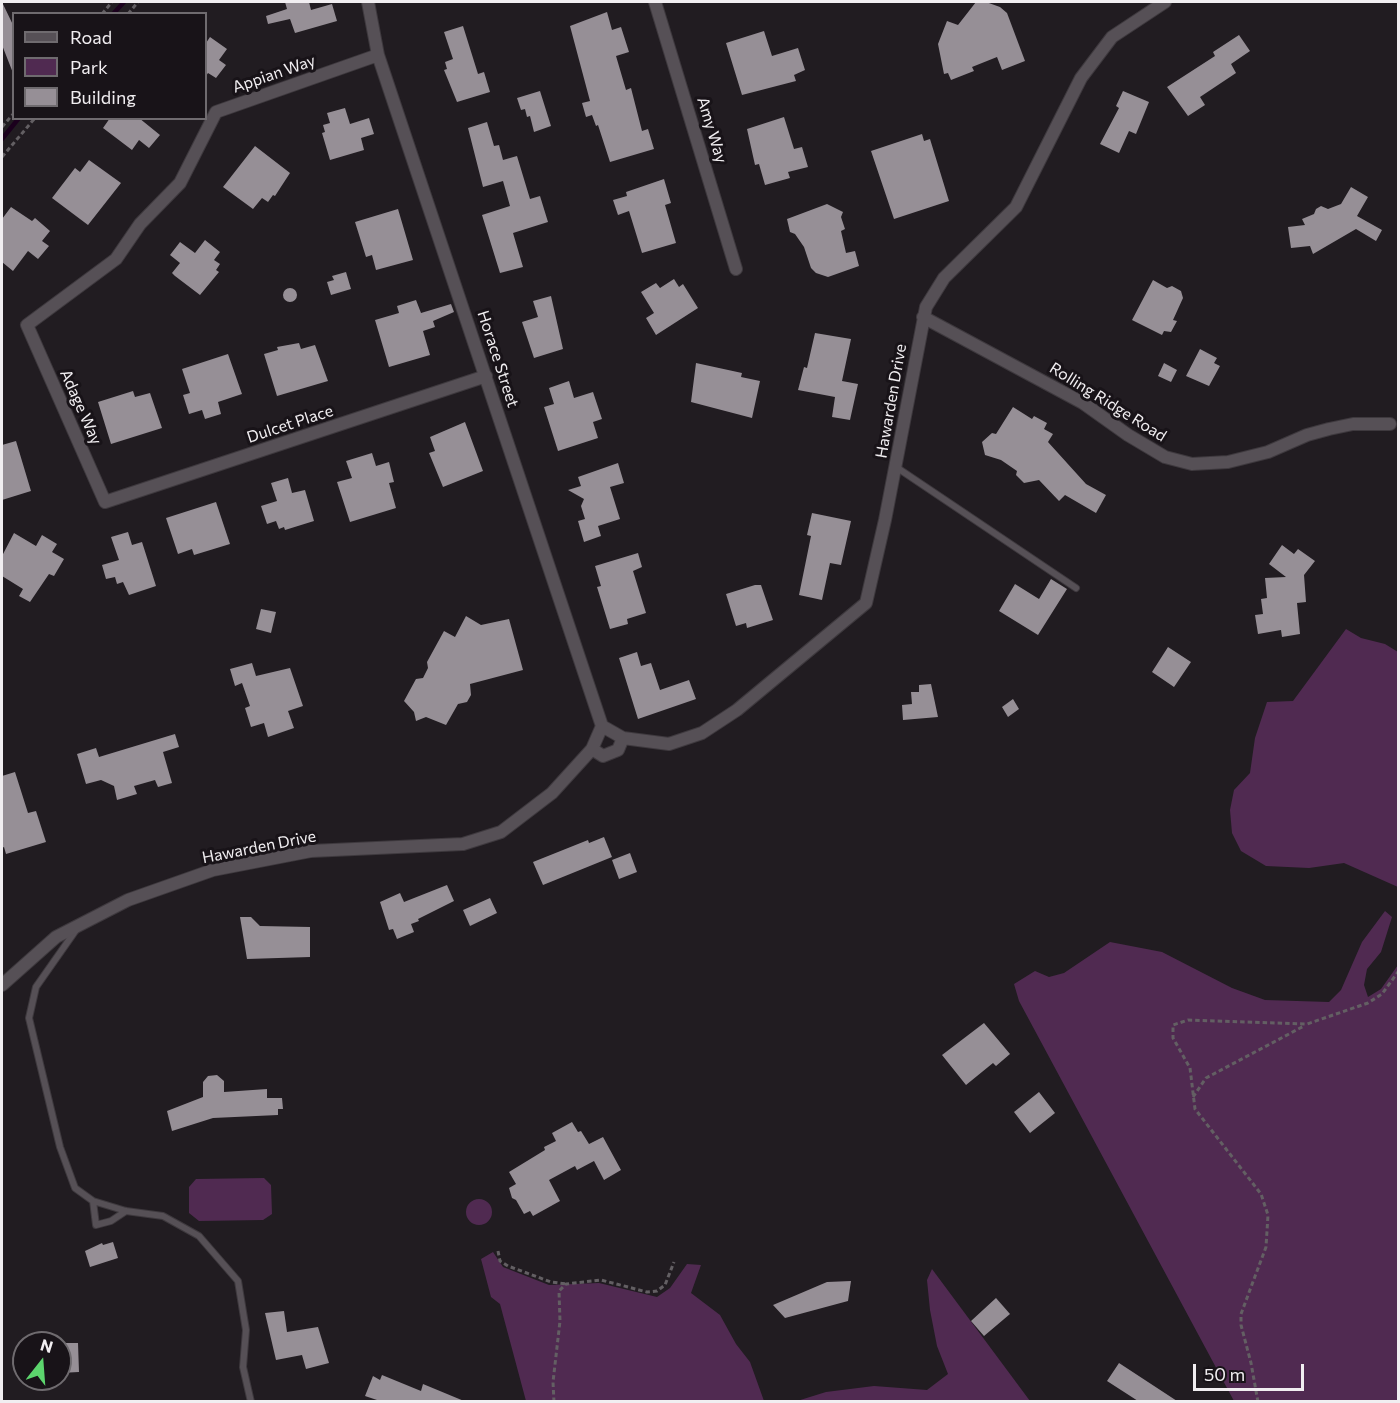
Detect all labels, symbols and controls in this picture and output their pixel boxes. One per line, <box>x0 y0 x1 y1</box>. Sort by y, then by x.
legend <box>12 12 207 120</box>
text: Road <box>70 26 112 48</box>
street label: Appian Way <box>230 51 318 97</box>
text: Park <box>70 56 108 78</box>
text: Building <box>70 86 136 108</box>
street label: Amy Way <box>693 95 731 165</box>
street label: Horace Street <box>473 308 523 410</box>
street label: Hawarden Drive <box>871 342 911 460</box>
street label: Rolling Ridge Road <box>1046 358 1170 446</box>
street label: Adage Way <box>56 366 106 448</box>
street label: Dulcet Place <box>244 401 336 447</box>
street label: Hawarden Drive <box>200 827 318 867</box>
north arrow <box>12 1331 72 1391</box>
text: N <box>38 1334 55 1356</box>
scale bar <box>1196 1352 1307 1390</box>
text: 50 m <box>1204 1363 1245 1385</box>

